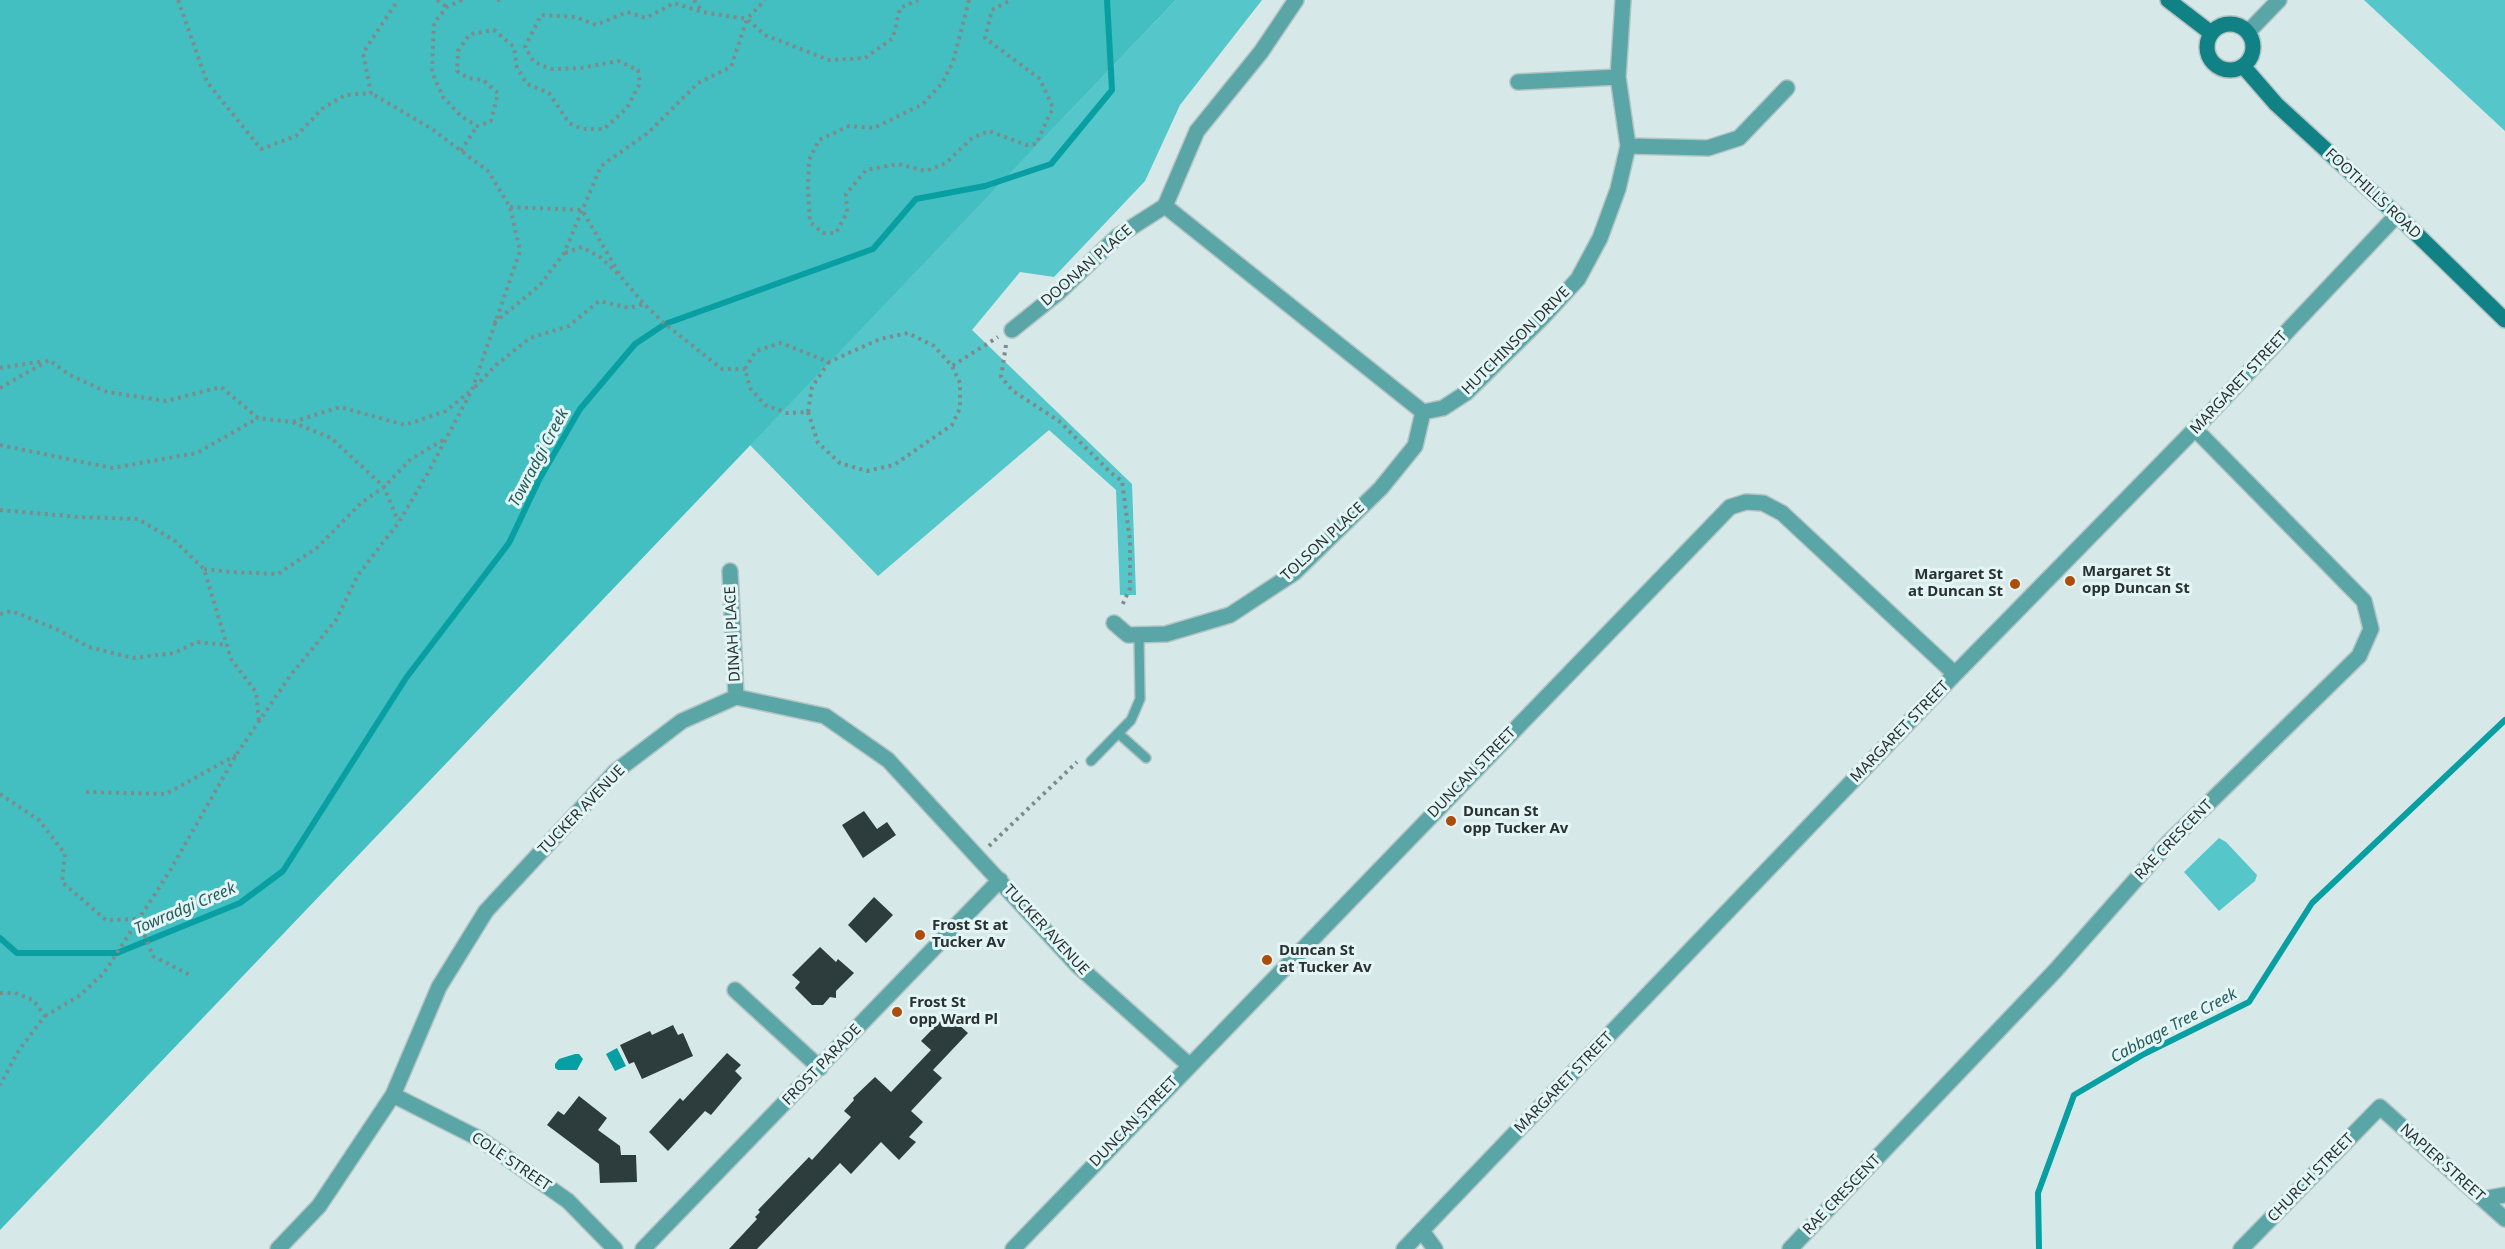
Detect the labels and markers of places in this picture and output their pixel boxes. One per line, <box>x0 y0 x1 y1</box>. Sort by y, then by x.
place label: Margaret St opp Duncan St <box>2082 563 2190 598</box>
place label: Margaret St at Duncan St <box>1908 566 2003 601</box>
marker: Margaret St opp Duncan St <box>2063 574 2077 588</box>
marker: Margaret St at Duncan St <box>2008 577 2022 591</box>
place label: Duncan St opp Tucker Av <box>1463 803 1568 838</box>
marker: Duncan St opp Tucker Av <box>1444 814 1458 828</box>
place label: Frost St at Tucker Av <box>932 917 1008 952</box>
marker: Frost St at Tucker Av <box>913 928 927 942</box>
place label: Duncan St at Tucker Av <box>1279 942 1372 977</box>
marker: Duncan St at Tucker Av <box>1260 953 1274 967</box>
place label: Frost St opp Ward Pl <box>909 994 998 1029</box>
marker: Frost St opp Ward Pl <box>890 1005 904 1019</box>

